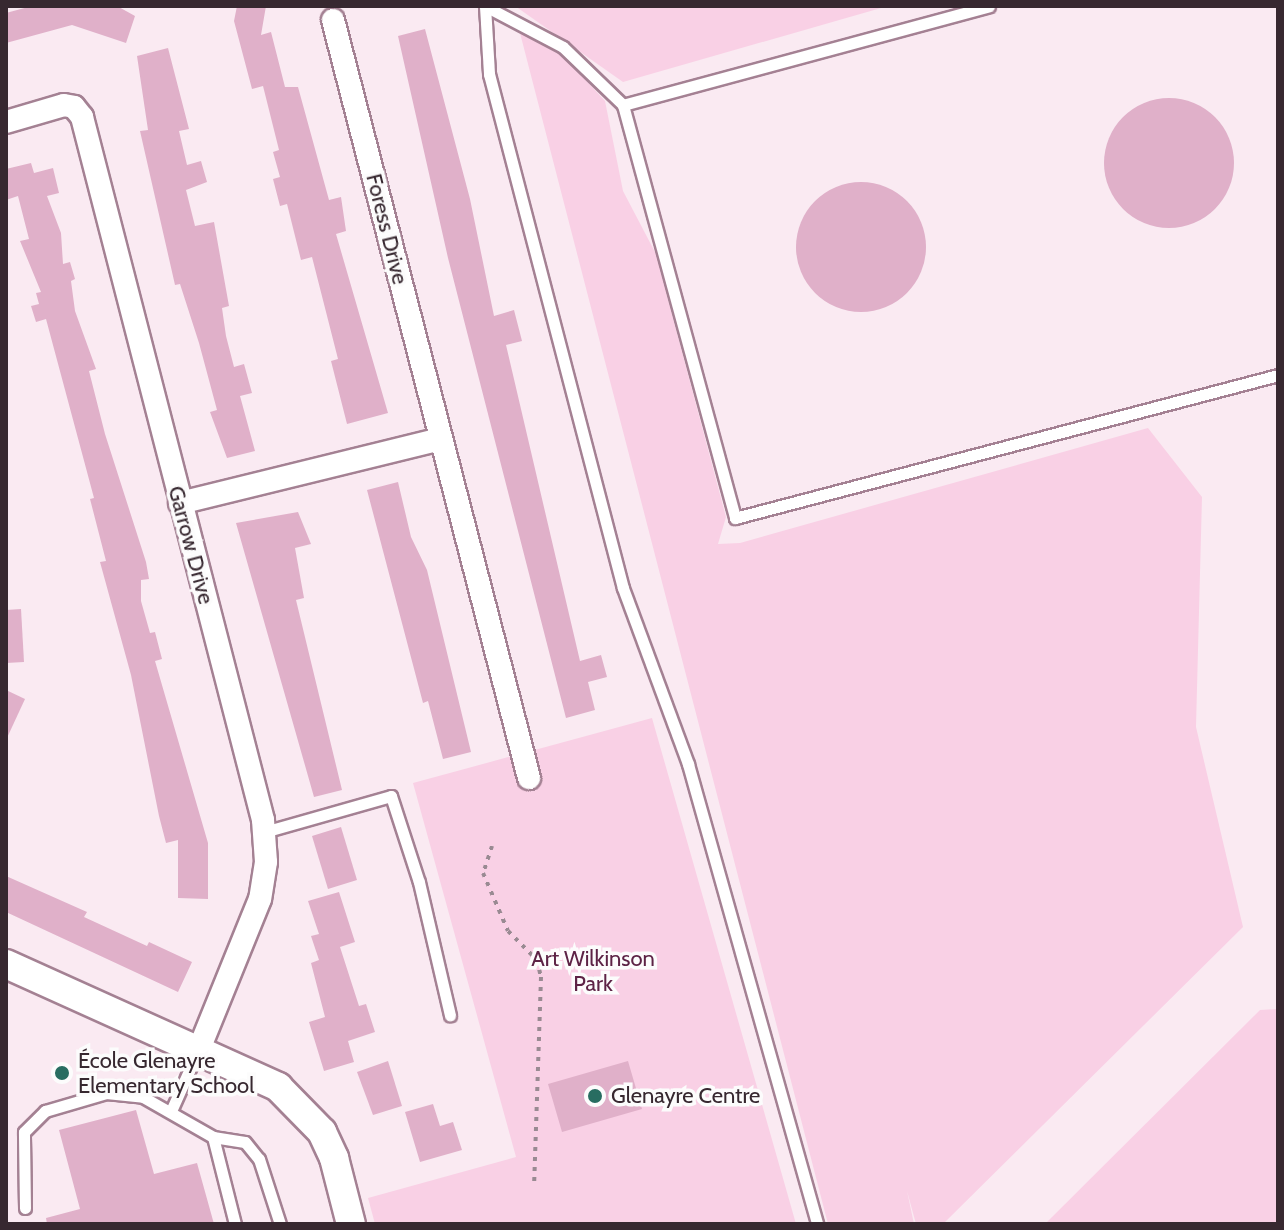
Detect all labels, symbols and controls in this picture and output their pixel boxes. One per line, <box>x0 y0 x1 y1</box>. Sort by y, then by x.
street label: Foress Drive <box>361 171 413 287</box>
street label: Garrow Drive <box>163 483 219 607</box>
park label: Art Wilkinson Park <box>531 945 655 996</box>
place label: École Glenayre Elementary School <box>78 1047 254 1098</box>
marker: École Glenayre Elementary School <box>53 1064 71 1082</box>
place label: Glenayre Centre <box>611 1083 760 1109</box>
marker: Glenayre Centre <box>586 1087 604 1105</box>

